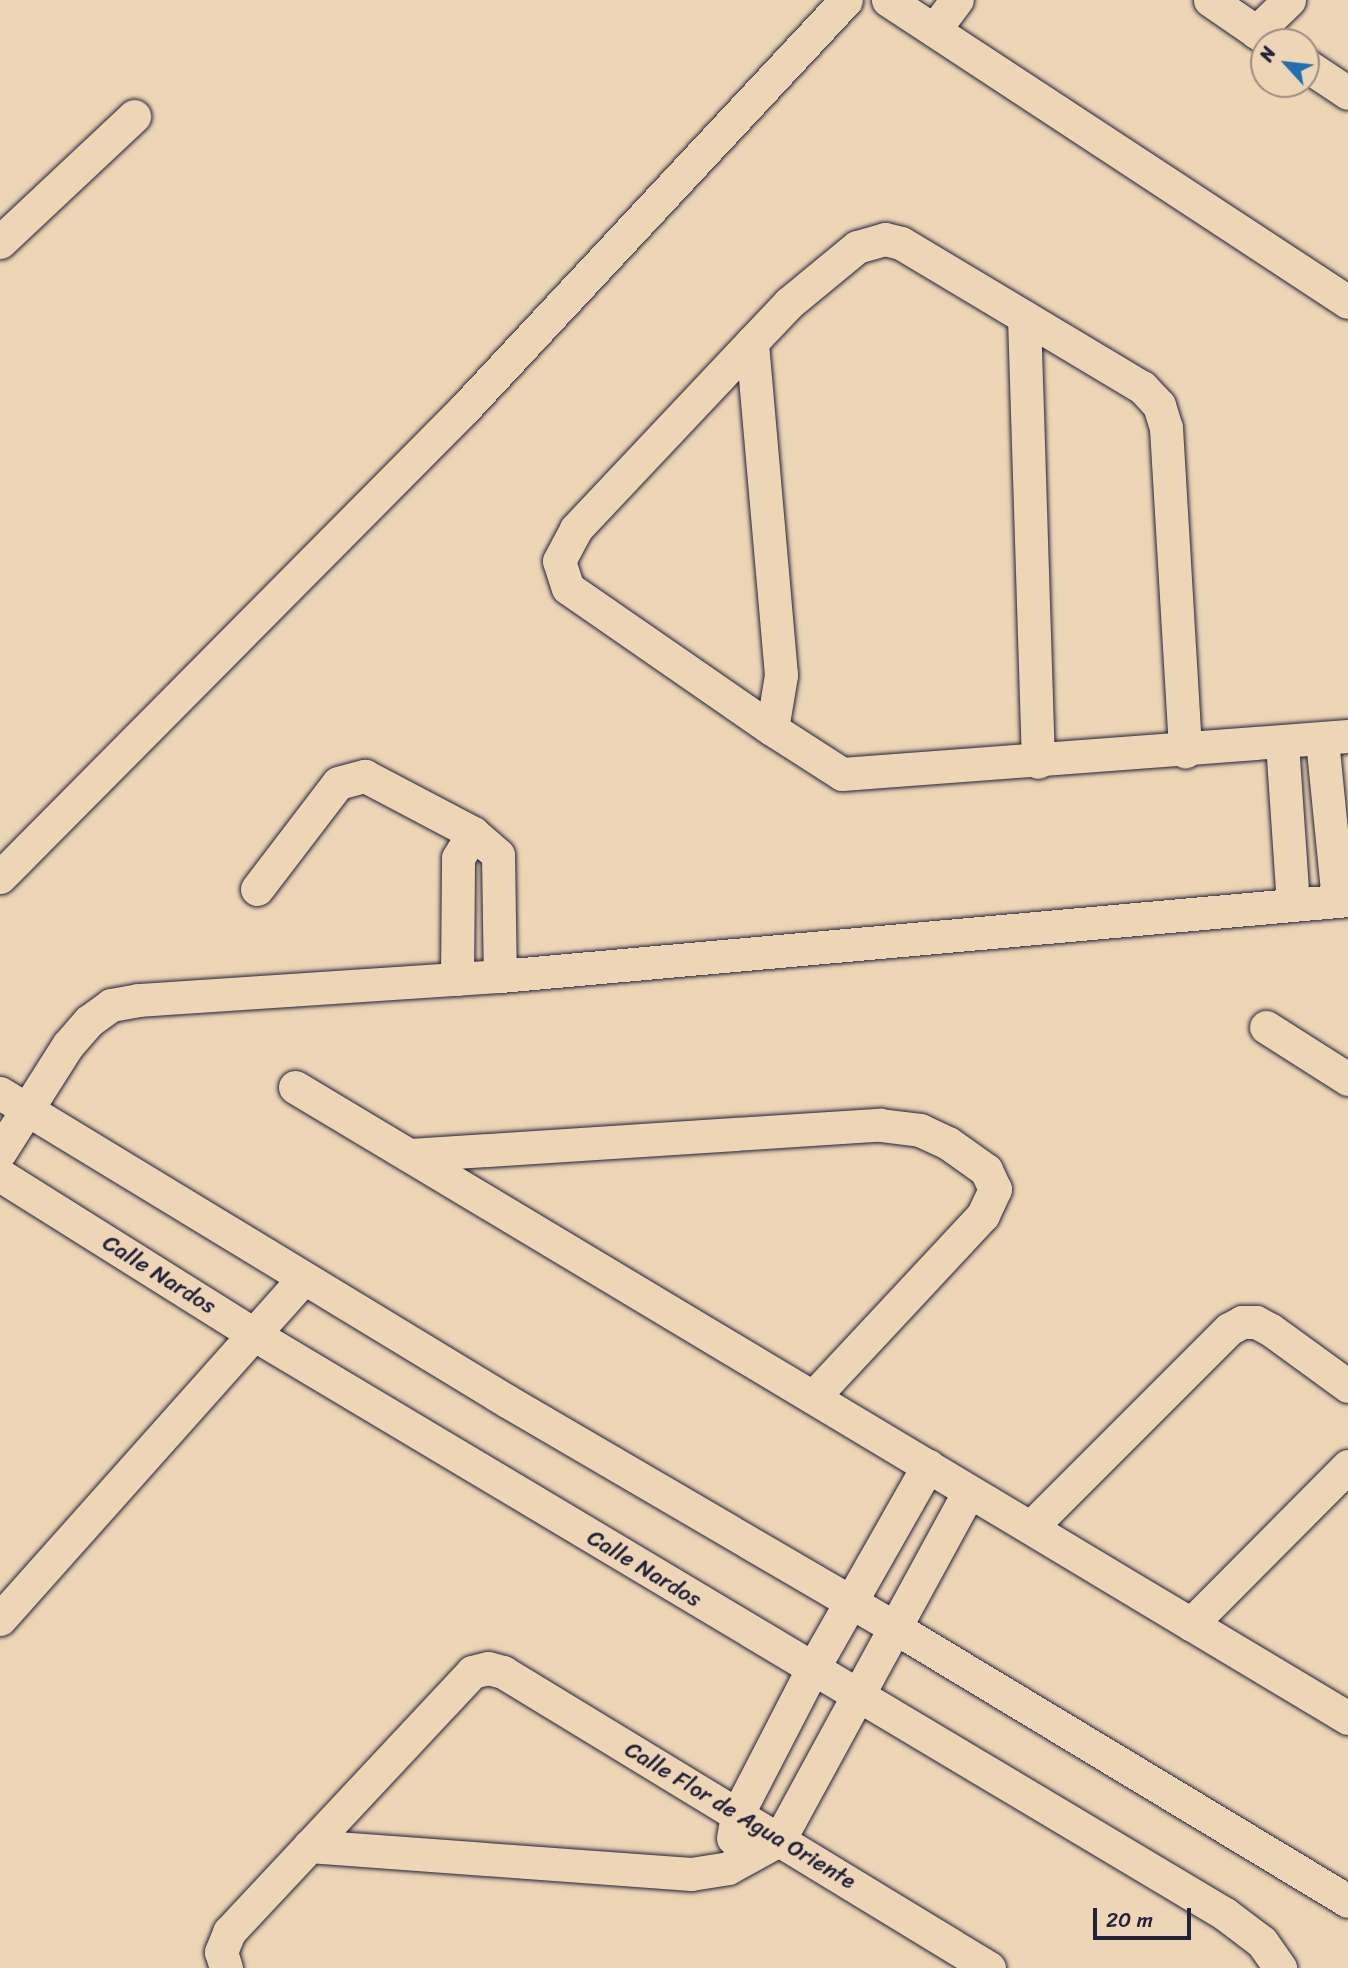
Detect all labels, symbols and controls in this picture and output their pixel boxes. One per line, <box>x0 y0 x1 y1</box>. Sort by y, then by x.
north arrow <box>1250 28 1320 98</box>
text: N <box>1250 41 1285 68</box>
street label: Calle Nardos <box>98 1230 220 1320</box>
street label: Calle Nardos <box>582 1524 706 1614</box>
street label: Calle Flor de Agua Oriente <box>619 1736 861 1896</box>
scale bar <box>1096 1895 1194 1939</box>
text: 20 m <box>1106 1901 1153 1939</box>

